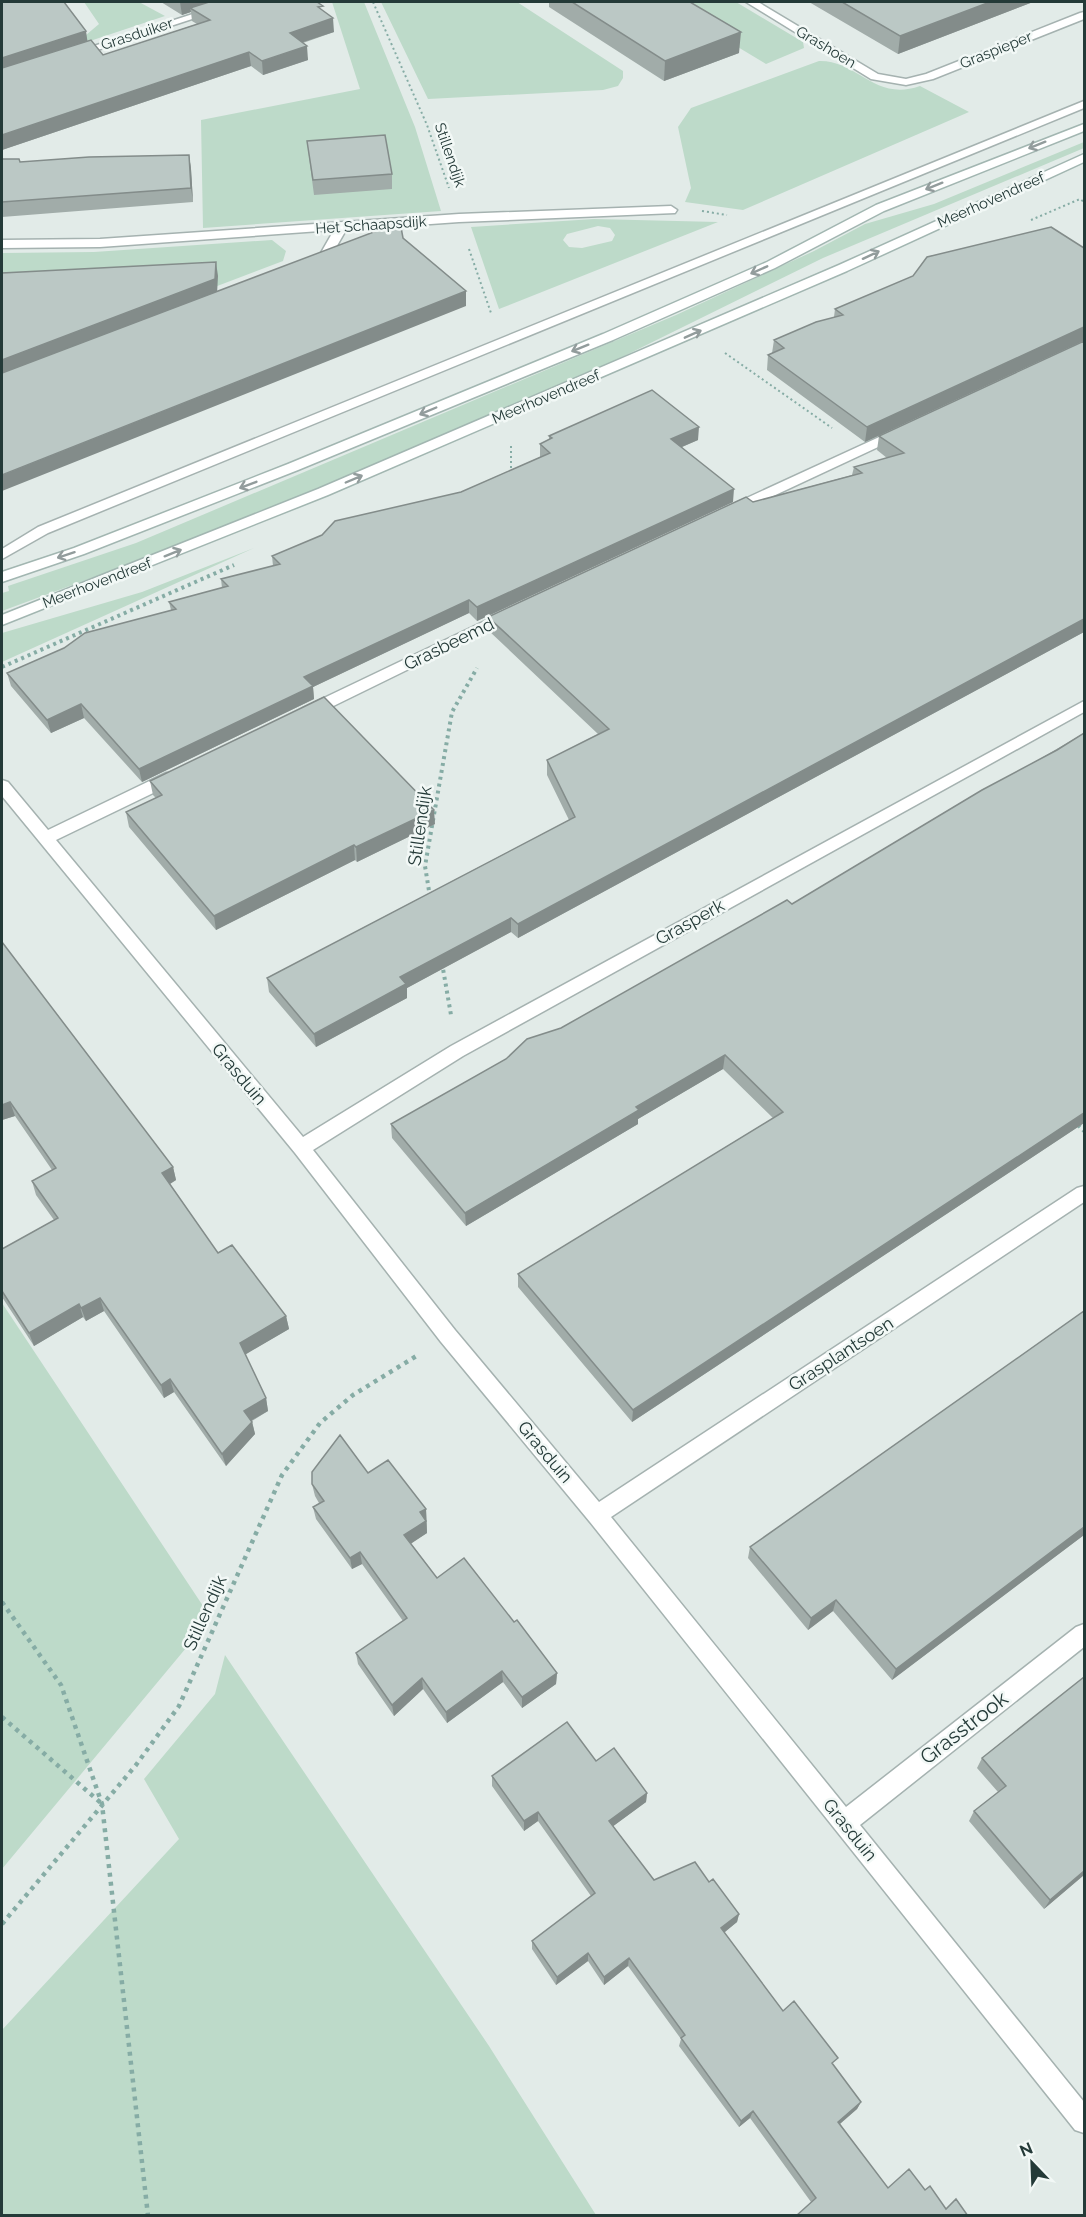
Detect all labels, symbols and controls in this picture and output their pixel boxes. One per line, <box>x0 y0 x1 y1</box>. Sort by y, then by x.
street label: Grasduiker <box>99 14 176 54</box>
street label: Grashoen <box>793 22 859 72</box>
street label: Graspieper <box>957 27 1035 73</box>
street label: Stillendijk <box>431 120 469 190</box>
one-way arrow <box>1028 141 1046 152</box>
street label: Meerhovendreef <box>935 168 1048 232</box>
one-way arrow <box>926 181 944 192</box>
street label: Het Schaapsdijk <box>315 212 427 238</box>
one-way arrow <box>862 249 880 261</box>
one-way arrow <box>750 265 768 277</box>
one-way arrow <box>683 328 701 339</box>
one-way arrow <box>571 343 589 354</box>
street label: Meerhovendreef <box>489 366 604 428</box>
one-way arrow <box>420 405 438 417</box>
one-way arrow <box>344 473 363 484</box>
one-way arrow <box>239 480 258 491</box>
one-way arrow <box>164 547 182 558</box>
one-way arrow <box>57 551 76 562</box>
street label: Meerhovendreef <box>40 554 155 612</box>
street label: Grasbeemd <box>400 613 497 674</box>
street label: Stillendijk <box>404 784 436 867</box>
street label: Grasperk <box>652 894 728 949</box>
street label: Grasduin <box>208 1039 271 1109</box>
street label: Grasplantsoen <box>785 1312 897 1395</box>
street label: Grasduin <box>514 1417 577 1487</box>
street label: Stillendijk <box>179 1571 231 1654</box>
street label: Grasstrook <box>915 1686 1012 1770</box>
street label: Grasduin <box>819 1794 882 1865</box>
north arrow <box>1002 2133 1062 2193</box>
text: N <box>1017 2139 1036 2161</box>

